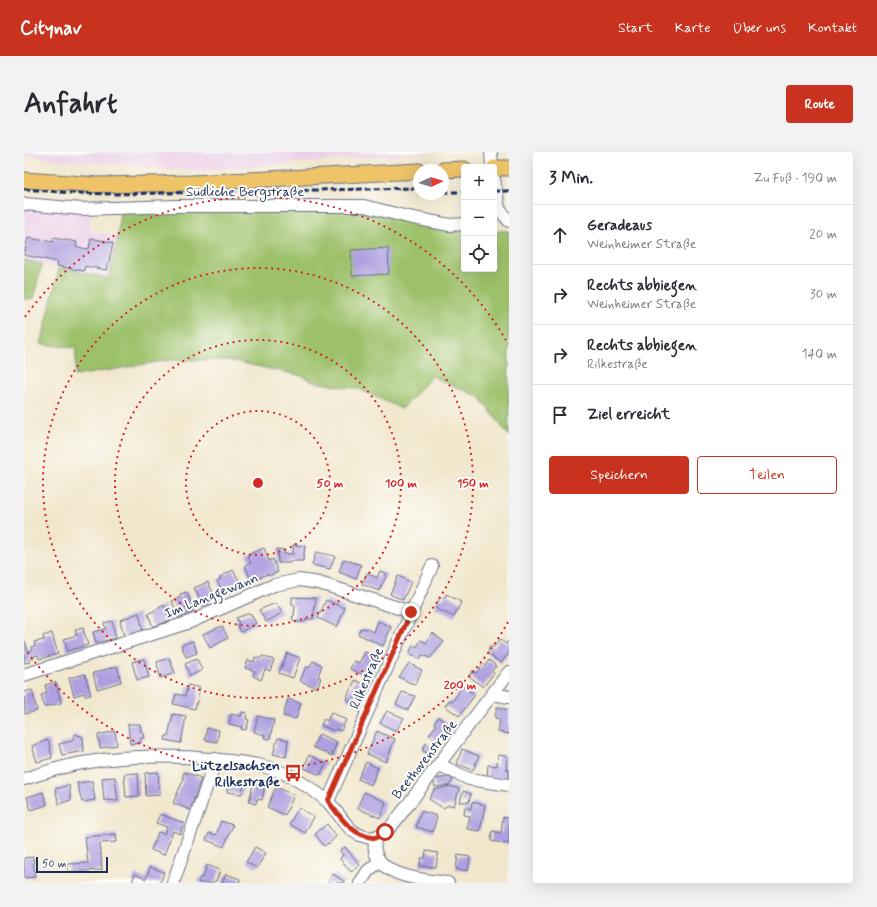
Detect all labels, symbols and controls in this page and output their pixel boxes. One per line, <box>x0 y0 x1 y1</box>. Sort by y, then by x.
text: Citynav <box>20 16 82 41</box>
text: Start <box>618 19 653 37</box>
text: Karte <box>675 19 710 37</box>
text: Über uns <box>732 19 786 37</box>
text: Kontakt <box>808 19 857 37</box>
button: Route <box>786 85 853 123</box>
text: Anfahrt <box>24 86 117 123</box>
north arrow <box>413 164 449 200</box>
map controls <box>461 164 497 272</box>
button: + <box>461 164 497 200</box>
text: 3 Min. <box>549 167 593 189</box>
text: Zu Fuß · 190 m <box>754 170 837 187</box>
street label: Südliche Bergstraße <box>186 183 304 202</box>
button: − <box>461 200 497 236</box>
text: Geradeaus <box>587 216 652 236</box>
icon: ahead <box>549 224 571 246</box>
text: 20 m <box>809 226 837 243</box>
button: locate <box>461 236 497 272</box>
text: Weinheimer Straße <box>587 236 696 253</box>
text: Rechts abbiegen <box>587 276 697 296</box>
icon: right <box>549 284 571 306</box>
text: 30 m <box>810 286 837 303</box>
text: Weinheimer Straße <box>587 296 696 313</box>
text: Rechts abbiegen <box>587 336 697 356</box>
icon: right <box>549 344 571 366</box>
text: 140 m <box>802 346 837 363</box>
text: Rilkestraße <box>587 356 648 373</box>
icon: arrive <box>549 404 571 426</box>
text: Ziel erreicht <box>587 405 670 425</box>
button: Speichern <box>549 456 689 494</box>
button: Teilen <box>697 456 837 494</box>
centre of rings <box>251 476 265 490</box>
text: 50 m <box>317 476 344 492</box>
text: 100 m <box>385 476 418 492</box>
text: 150 m <box>457 476 489 492</box>
street label: Im Langgewann <box>162 569 262 625</box>
route end <box>402 603 420 621</box>
street label: Rilkestraße <box>346 645 388 712</box>
text: 200 m <box>444 678 477 694</box>
street label: Beethovenstraße <box>388 716 462 803</box>
place label: Lützelsachsen Rilkestraße <box>192 757 280 791</box>
bus stop icon: Lützelsachsen Rilkestraße <box>283 763 303 783</box>
route start <box>376 823 394 841</box>
scale bar <box>36 855 108 874</box>
text: 50 m <box>42 857 67 871</box>

